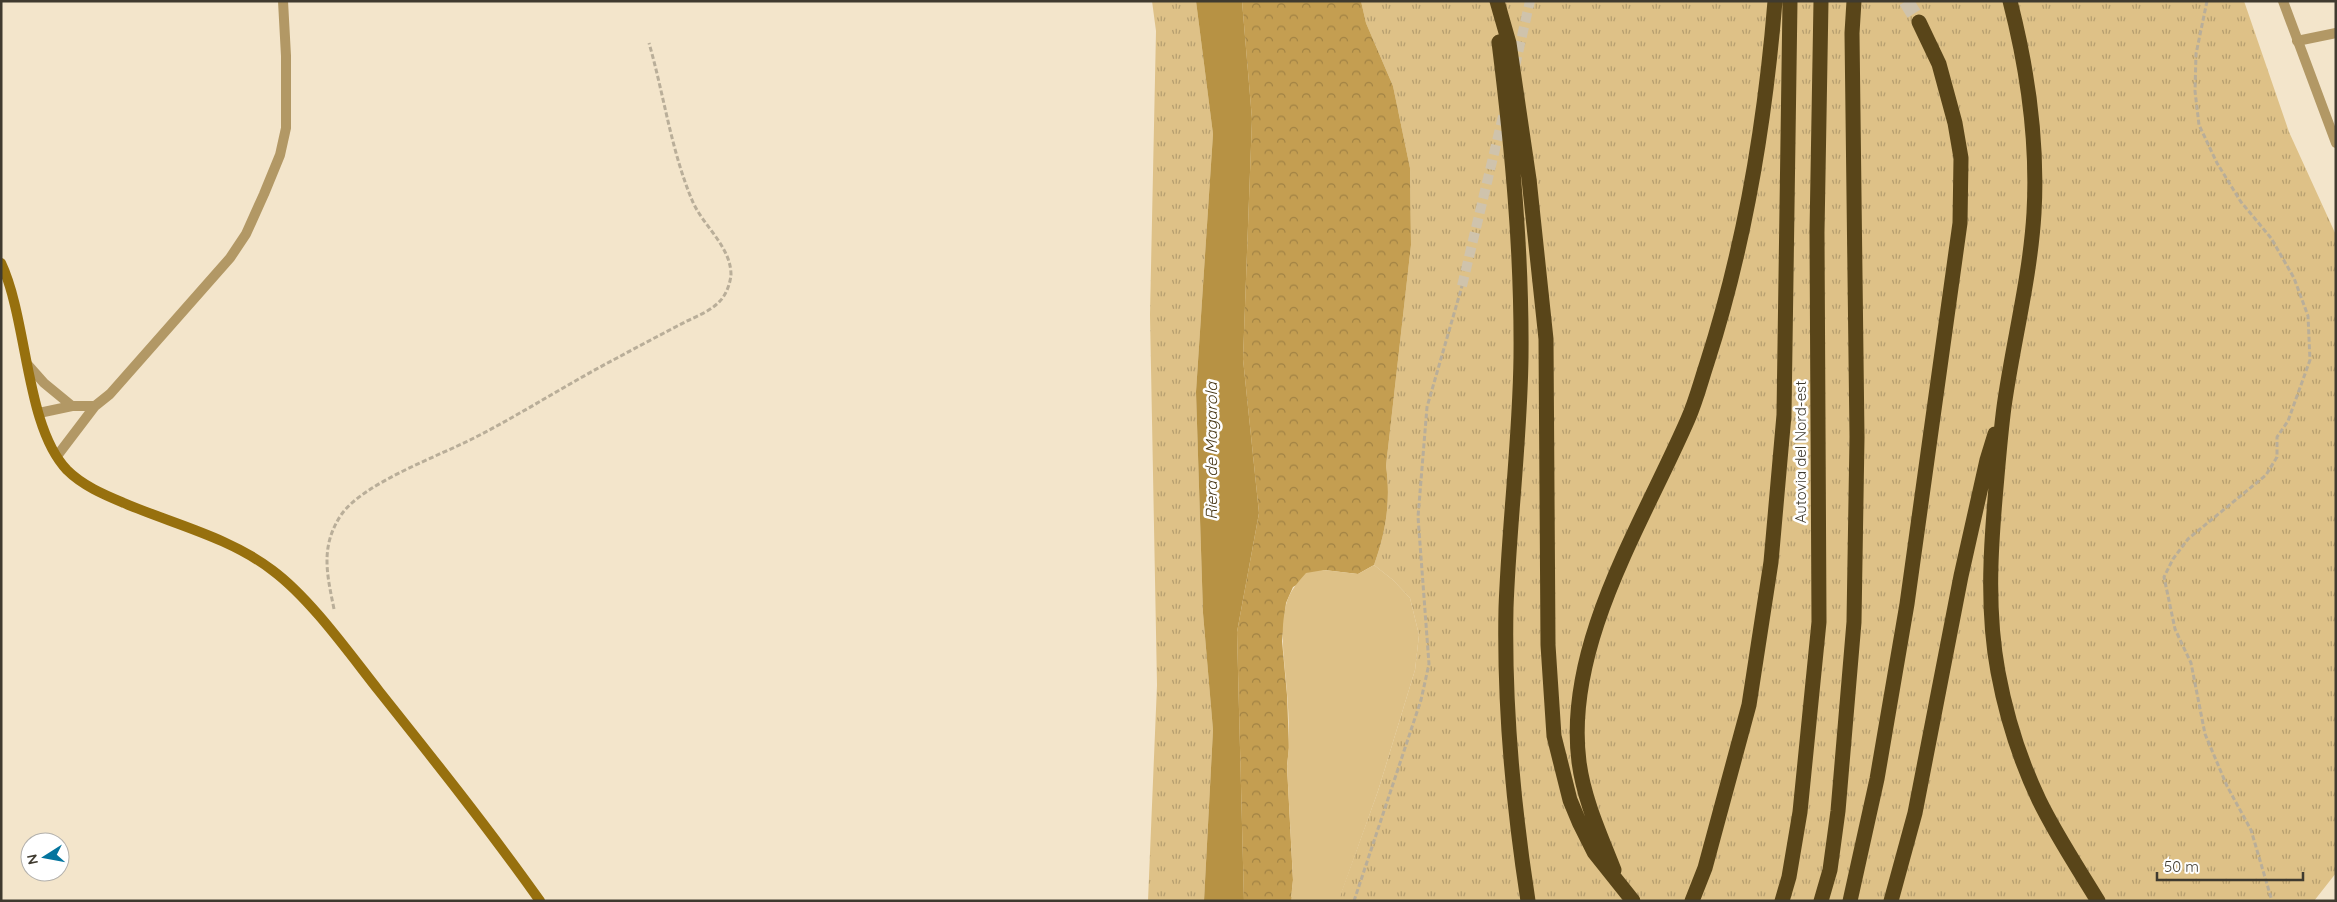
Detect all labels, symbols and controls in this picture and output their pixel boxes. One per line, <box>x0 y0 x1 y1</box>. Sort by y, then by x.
water label: Riera de Magarola <box>1201 381 1221 520</box>
street label: Autovia del Nord-est <box>1791 381 1810 523</box>
north arrow <box>20 832 70 882</box>
scale bar <box>2157 850 2303 882</box>
text: N <box>22 853 42 866</box>
text: 50 m <box>2164 857 2199 876</box>

